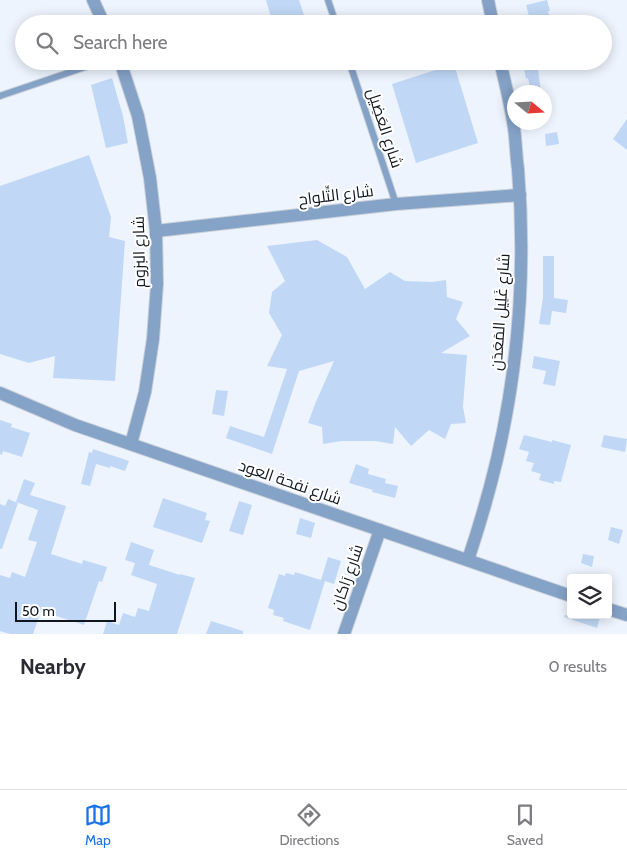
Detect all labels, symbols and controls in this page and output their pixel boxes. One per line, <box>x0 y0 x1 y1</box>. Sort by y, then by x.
search box <box>15 15 612 70</box>
icon: search <box>33 29 61 57</box>
text: Search here <box>73 31 167 54</box>
north arrow <box>507 85 552 130</box>
street label: شارع العَضِيل <box>361 86 407 171</box>
street label: شارع التِّلواح <box>297 179 375 211</box>
street label: شارع البزوم <box>129 216 151 288</box>
street label: شارع غَلِيل المَعَدَن <box>486 253 516 371</box>
street label: شارع نفحة العود <box>235 456 344 510</box>
street label: شارع رَاكان <box>327 542 369 613</box>
map controls <box>567 574 612 619</box>
button: layers <box>567 574 612 619</box>
scale bar <box>15 599 116 622</box>
text: 50 m <box>22 602 55 620</box>
text: Nearby <box>20 654 86 679</box>
text: 0 results <box>548 657 607 676</box>
tab: Map <box>84 801 112 849</box>
tab: Directions <box>279 801 339 849</box>
tab: Saved <box>507 801 543 849</box>

